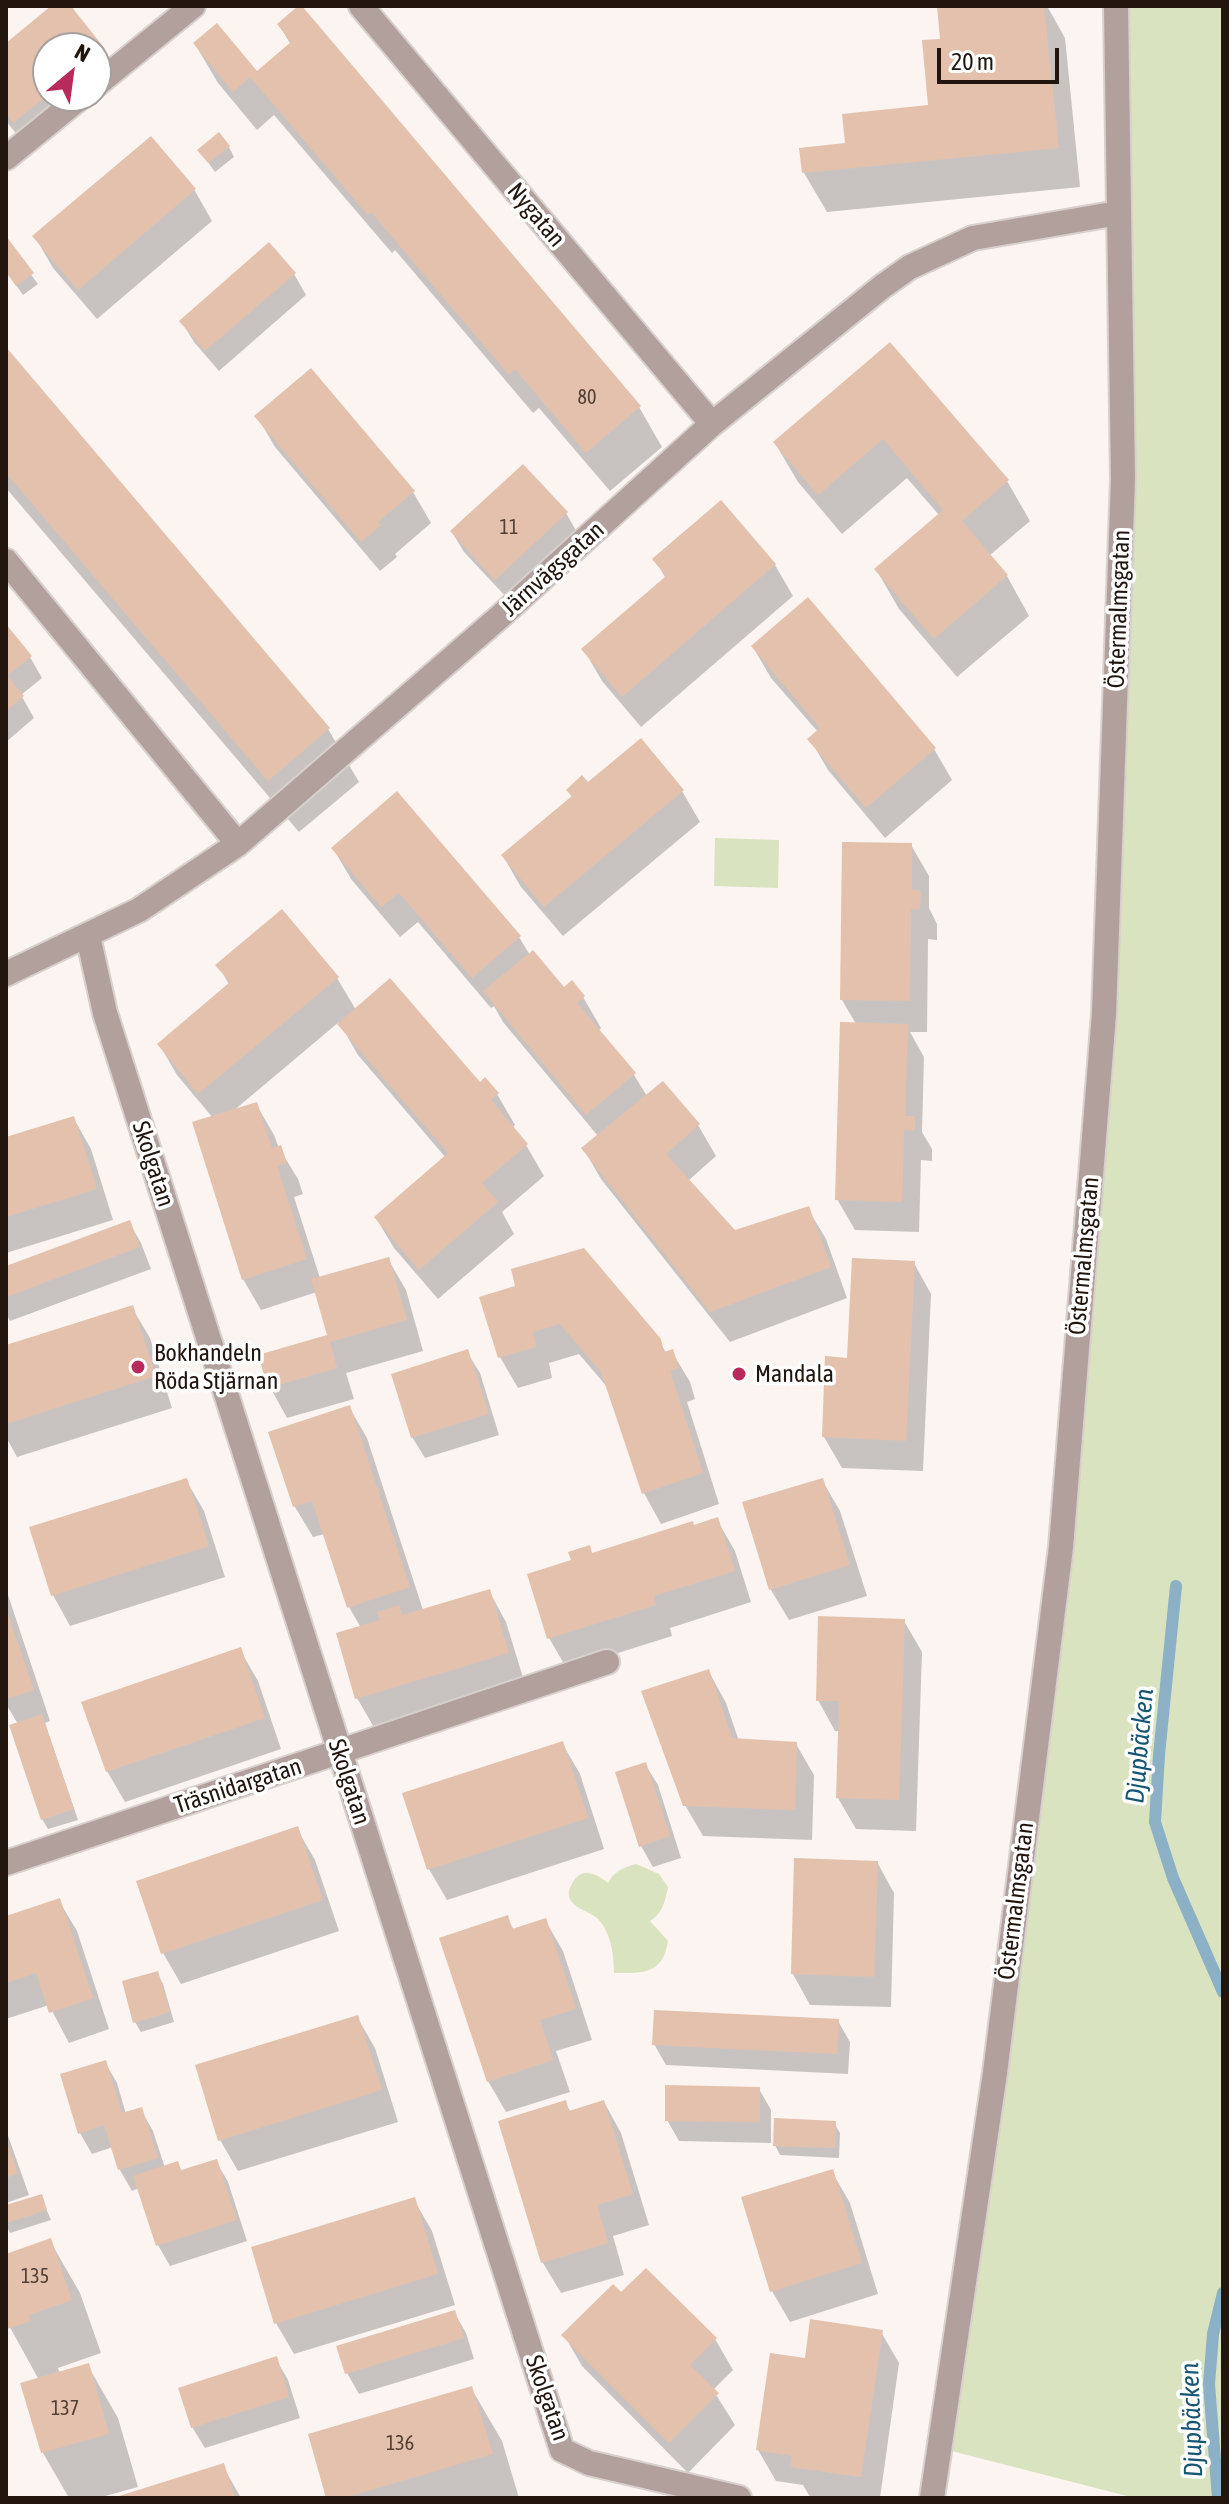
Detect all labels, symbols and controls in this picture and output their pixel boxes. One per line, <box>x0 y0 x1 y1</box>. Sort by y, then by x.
north arrow <box>32 32 112 112</box>
scale bar <box>941 32 1063 82</box>
text: N <box>71 38 95 67</box>
text: 20 m <box>951 48 994 75</box>
street label: Nygatan <box>501 177 571 253</box>
house number: 80 <box>578 386 596 410</box>
street label: Järnvägsgatan <box>496 516 610 622</box>
house number: 11 <box>500 516 518 540</box>
street label: Östermalmsgatan <box>1102 529 1136 689</box>
street label: Skolgatan <box>126 1118 180 1210</box>
street label: Östermalmsgatan <box>1063 1176 1105 1336</box>
place label: Bokhandeln Röda Stjärnan <box>154 1339 278 1395</box>
marker: Bokhandeln Röda Stjärnan <box>129 1358 147 1376</box>
place label: Mandala <box>755 1360 834 1388</box>
marker: Mandala <box>730 1365 748 1383</box>
water label: Djupbäcken <box>1119 1687 1161 1805</box>
street label: Skolgatan <box>322 1736 376 1828</box>
street label: Träsnidargatan <box>171 1752 305 1820</box>
street label: Östermalmsgatan <box>992 1821 1040 1981</box>
house number: 135 <box>21 2265 49 2289</box>
street label: Skolgatan <box>519 2352 575 2444</box>
water label: Djupbäcken <box>1174 2362 1210 2478</box>
house number: 137 <box>51 2397 79 2421</box>
house number: 136 <box>386 2432 414 2456</box>

